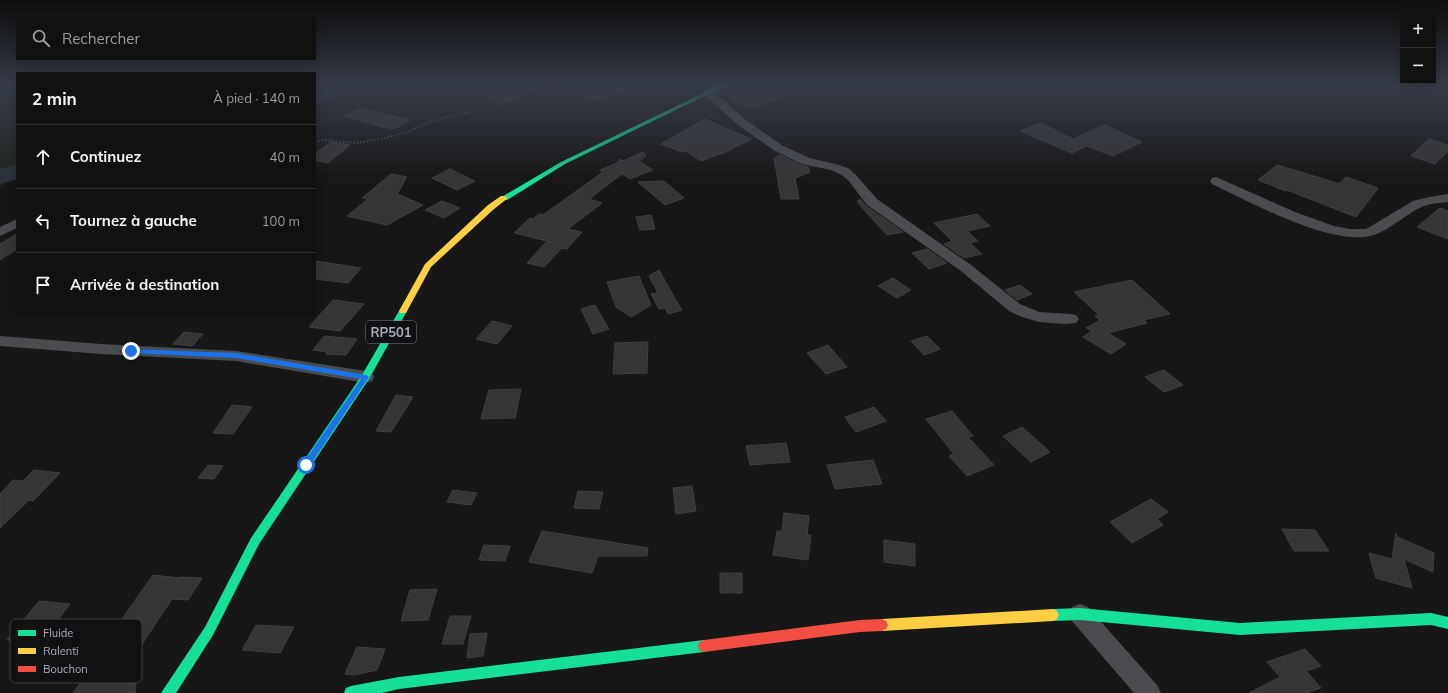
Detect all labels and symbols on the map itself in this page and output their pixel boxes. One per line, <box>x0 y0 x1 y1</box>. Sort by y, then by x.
road number: RP501 <box>366 321 416 343</box>
route end <box>122 342 140 360</box>
route start <box>297 456 315 474</box>
legend <box>10 619 142 683</box>
text: Fluide <box>43 626 73 640</box>
text: Ralenti <box>43 644 79 658</box>
text: Bouchon <box>43 662 88 676</box>

